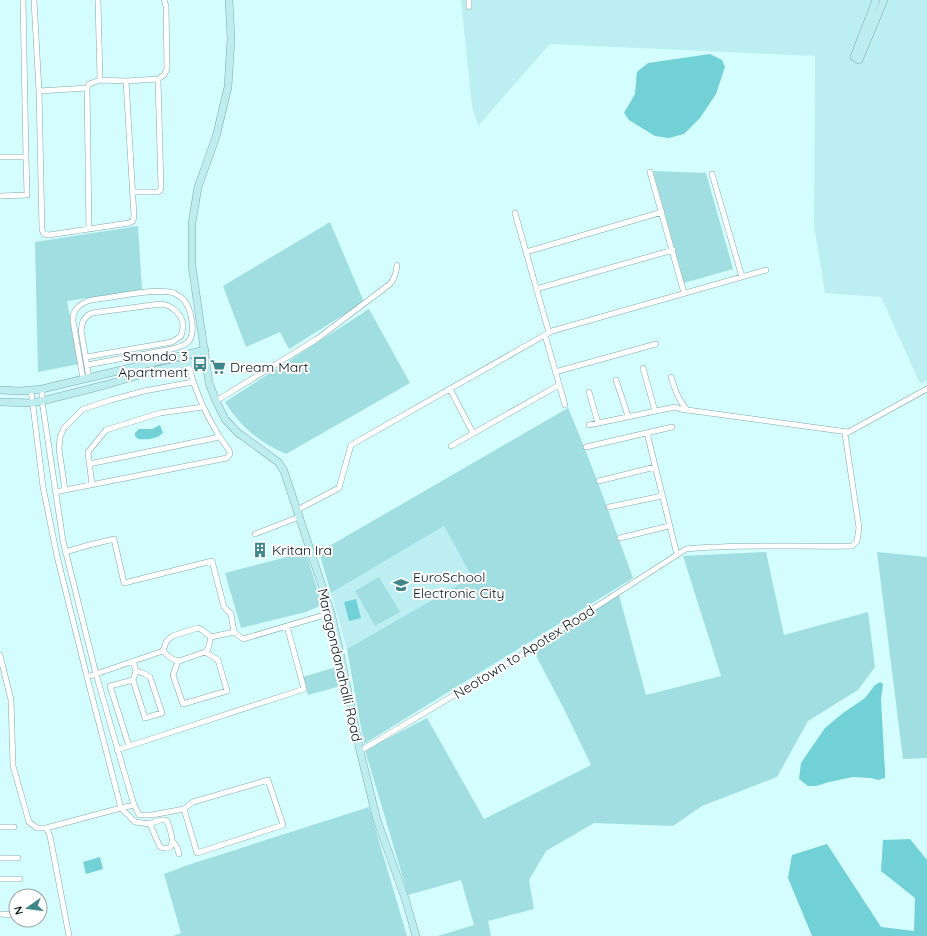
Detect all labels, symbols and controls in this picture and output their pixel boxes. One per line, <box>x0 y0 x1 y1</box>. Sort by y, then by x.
place label: Smondo 3 Apartment <box>118 347 188 381</box>
bus stop icon: Smondo 3 Apartment <box>191 355 209 373</box>
supermarket icon: Dream Mart <box>209 358 227 376</box>
place label: Dream Mart <box>230 358 309 376</box>
building icon: Kritan Ira <box>251 541 269 559</box>
place label: Kritan Ira <box>272 541 332 559</box>
place label: EuroSchool Electronic City <box>413 568 504 602</box>
school or university icon: EuroSchool Electronic City <box>392 576 410 594</box>
street label: Maragondanahalli Road <box>314 587 366 743</box>
street label: Neotown to Apotex Road <box>450 601 598 703</box>
north arrow <box>8 888 48 928</box>
text: N <box>11 905 26 916</box>

